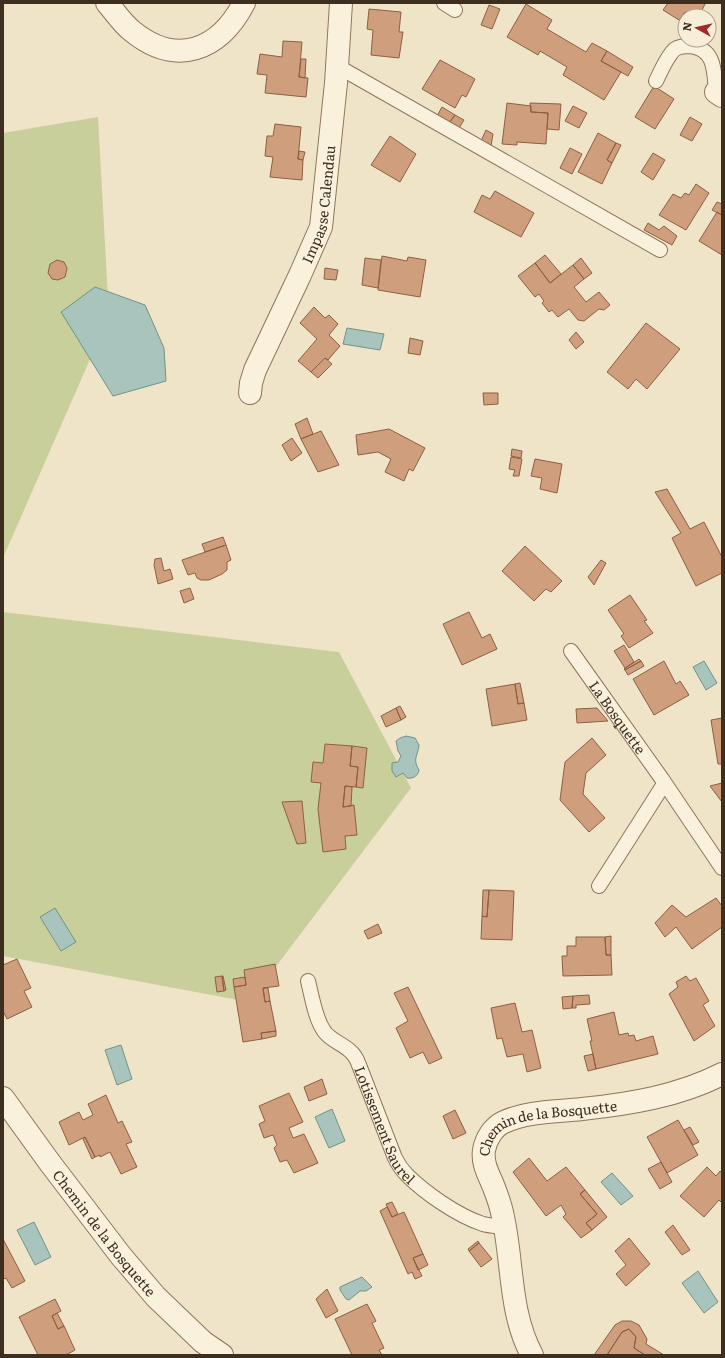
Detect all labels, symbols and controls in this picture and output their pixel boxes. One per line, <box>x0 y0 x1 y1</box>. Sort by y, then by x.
north arrow <box>677 8 717 48</box>
text: N <box>678 21 695 32</box>
street label: Impasse Calendau <box>296 144 339 266</box>
street label: La Bosquette <box>585 676 651 758</box>
street label: Lotissement Saurel <box>350 1063 420 1188</box>
street label: Chemin de la Bosquette <box>473 1095 618 1157</box>
street label: Chemin de la Bosquette <box>49 1165 161 1300</box>

